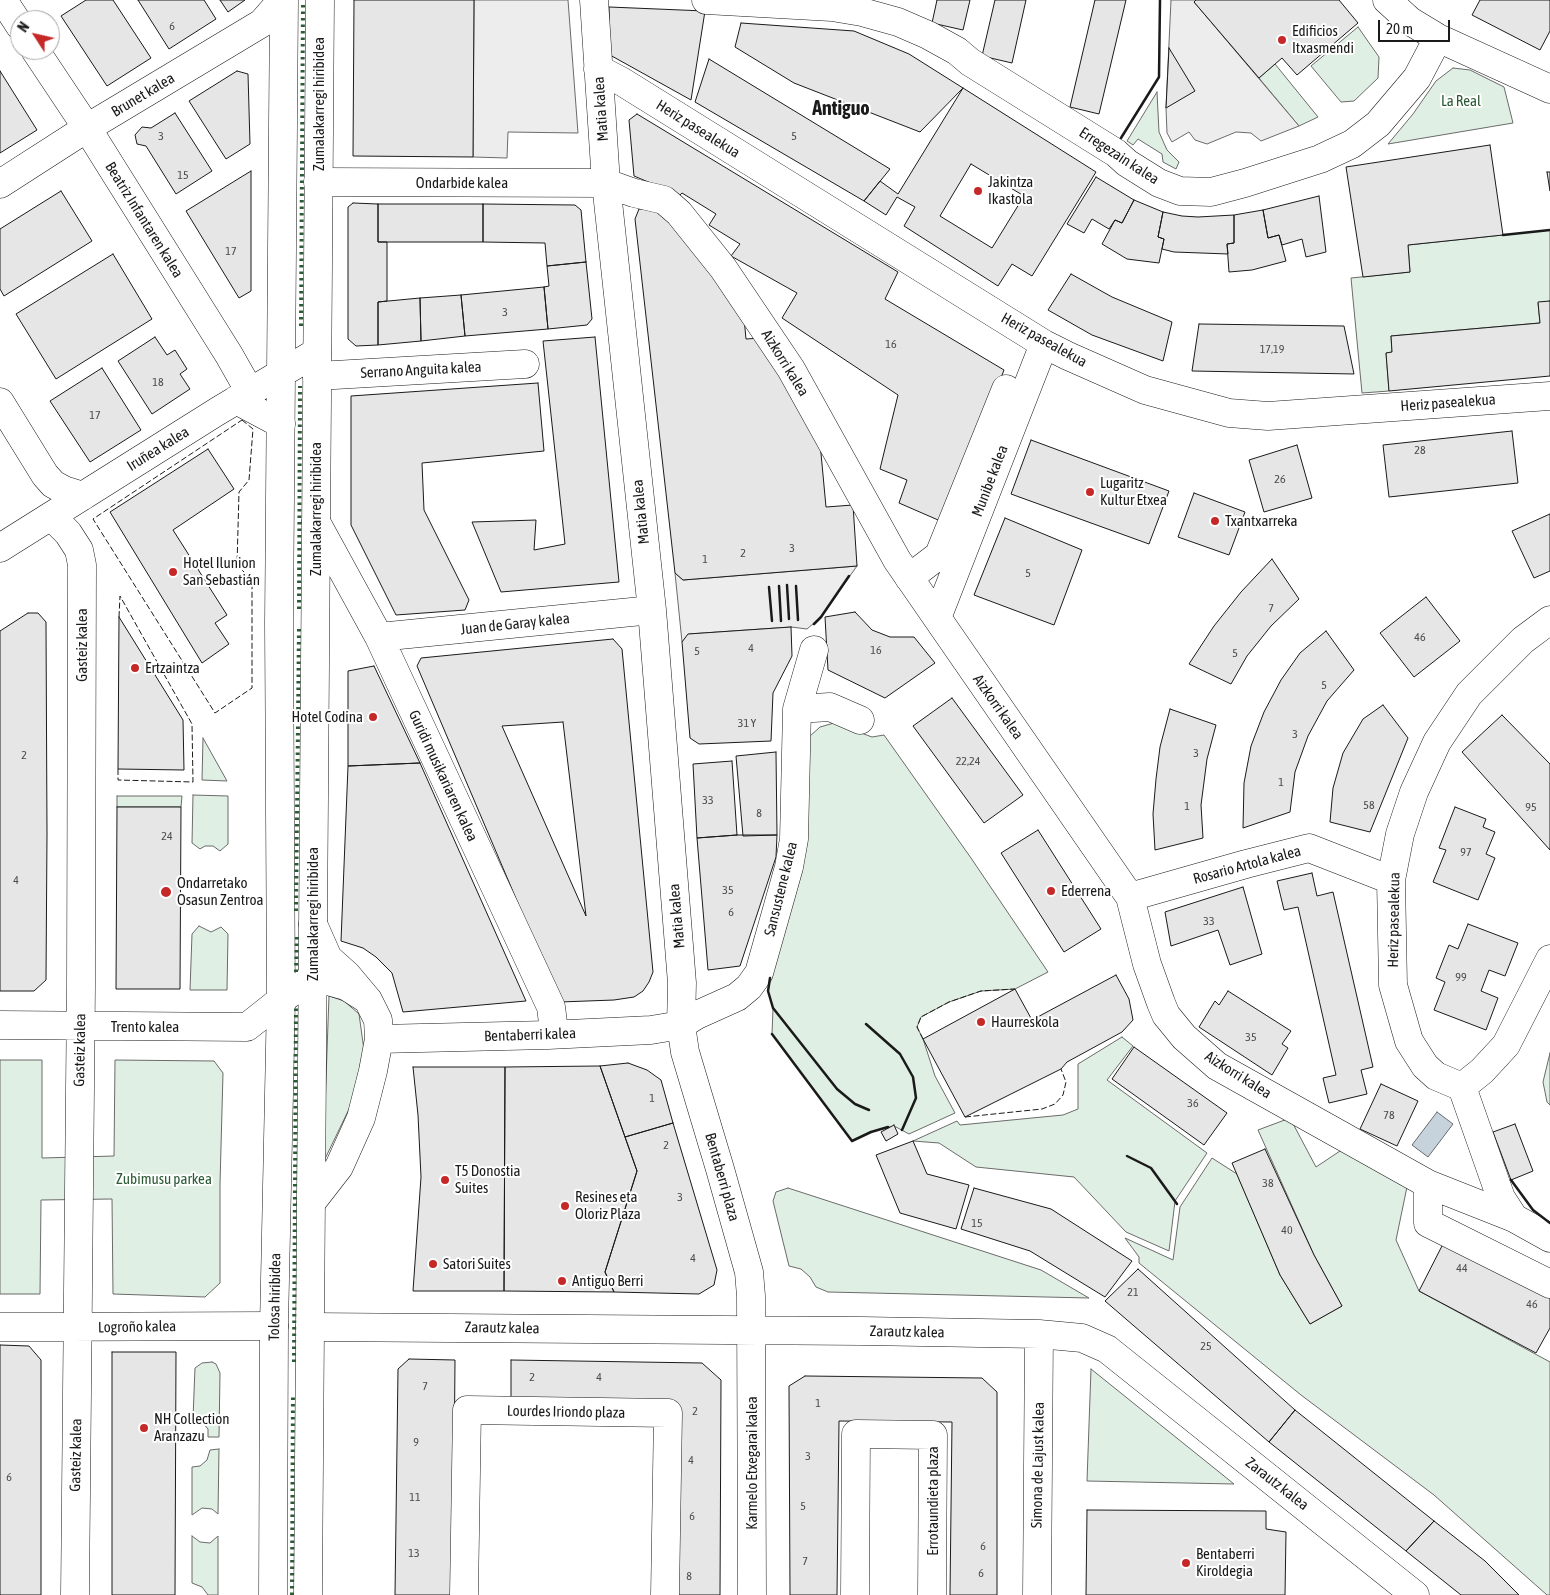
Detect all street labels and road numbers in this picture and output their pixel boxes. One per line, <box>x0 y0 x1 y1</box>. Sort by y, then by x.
street label: Zumalakarregi hiribidea <box>310 37 328 171</box>
street label: Brunet kalea <box>108 69 178 121</box>
street label: Matia kalea <box>590 76 612 142</box>
street label: Heriz pasealekua <box>653 96 743 162</box>
street label: Erregezain kalea <box>1076 124 1162 188</box>
street label: Beatriz Infantaren kalea <box>101 159 187 281</box>
street label: Ondarbide kalea <box>416 174 508 192</box>
street label: Heriz pasealekua <box>998 309 1090 371</box>
street label: Aizkorri kalea <box>757 326 813 400</box>
street label: Serrano Anguita kalea <box>360 358 482 382</box>
street label: Heriz pasealekua <box>1400 391 1496 415</box>
street label: Iruñea kalea <box>124 423 192 475</box>
street label: Zumalakarregi hiribidea <box>307 442 325 576</box>
street label: Munibe kalea <box>968 443 1012 519</box>
street label: Matia kalea <box>629 479 653 545</box>
street label: Gasteiz kalea <box>73 608 91 682</box>
street label: Juan de Garay kalea <box>459 609 571 639</box>
street label: Aizkorri kalea <box>969 671 1027 743</box>
street label: Guridi musikariaren kalea <box>405 708 481 844</box>
street label: Sansustene kalea <box>761 840 801 938</box>
street label: Rosario Artola kalea <box>1191 842 1303 888</box>
street label: Zumalakarregi hiribidea <box>304 847 322 981</box>
street label: Heriz pasealekua <box>1384 872 1404 968</box>
street label: Matia kalea <box>665 883 689 949</box>
street label: Gasteiz kalea <box>70 1013 90 1087</box>
street label: Trento kalea <box>111 1018 179 1036</box>
street label: Bentaberri kalea <box>484 1024 576 1046</box>
street label: Aizkorri kalea <box>1201 1047 1275 1103</box>
street label: Bentaberri plaza <box>701 1131 743 1223</box>
street label: Tolosa hiribidea <box>265 1253 285 1341</box>
street label: Logroño kalea <box>98 1317 176 1337</box>
street label: Zarautz kalea <box>464 1318 540 1338</box>
street label: Zarautz kalea <box>869 1322 945 1342</box>
street label: Karmelo Etxegarai kalea <box>743 1396 761 1530</box>
street label: Lourdes Iriondo plaza <box>507 1402 625 1422</box>
street label: Simona de Lajust kalea <box>1028 1402 1048 1528</box>
street label: Gasteiz kalea <box>66 1418 86 1492</box>
street label: Errotaundieta plaza <box>924 1446 942 1556</box>
street label: Zarautz kalea <box>1242 1454 1312 1514</box>

